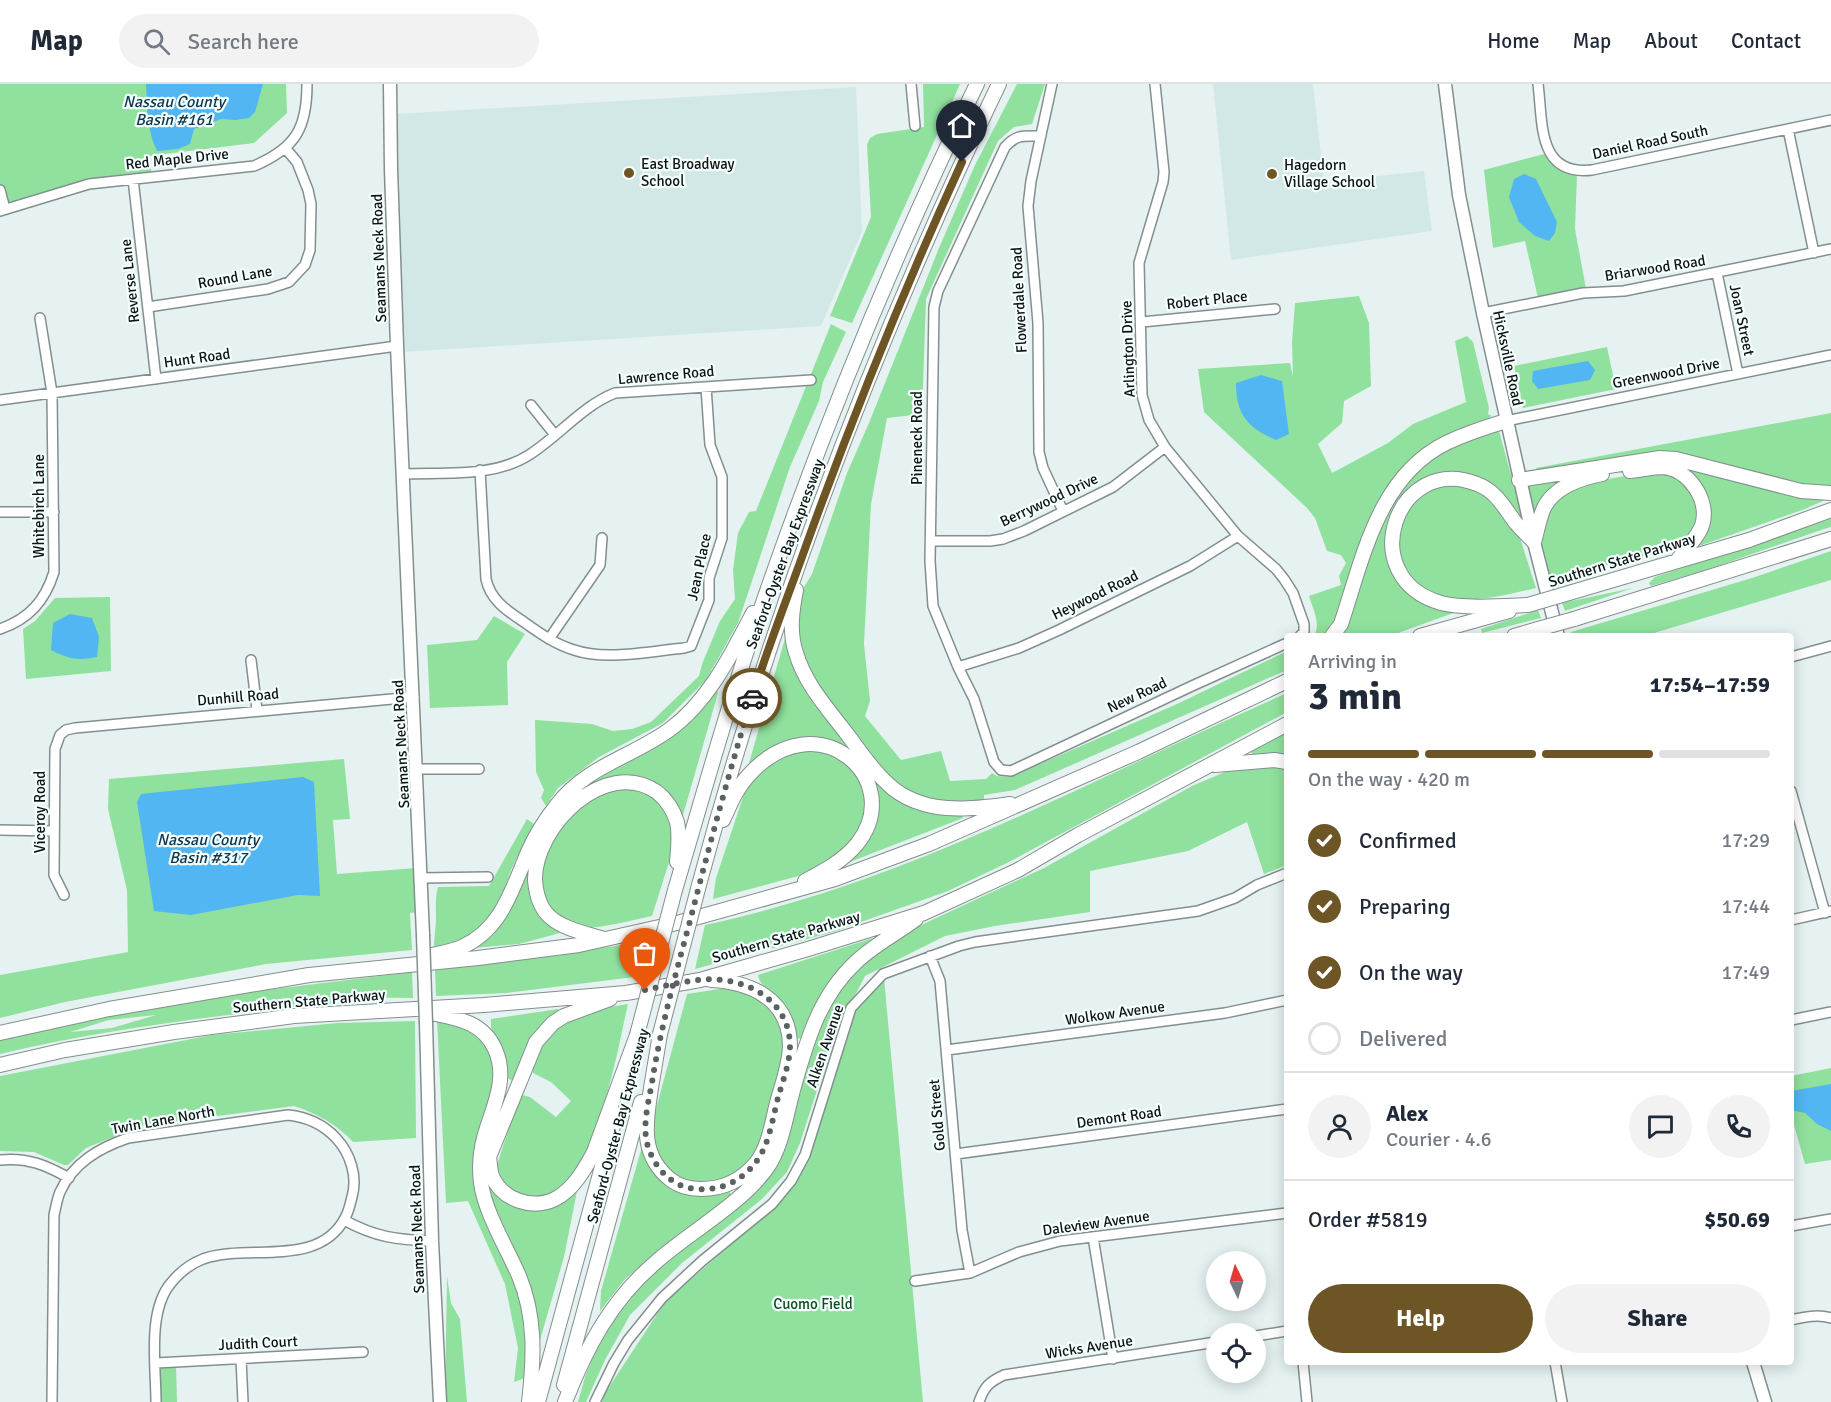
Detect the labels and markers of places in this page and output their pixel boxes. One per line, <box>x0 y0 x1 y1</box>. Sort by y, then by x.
pin <box>936 100 987 162</box>
place label: East Broadway School <box>641 155 735 190</box>
place label: Hagedorn Village School <box>1284 156 1375 191</box>
marker: East Broadway School <box>622 166 636 180</box>
marker: Hagedorn Village School <box>1265 167 1279 181</box>
pin <box>619 928 670 990</box>

